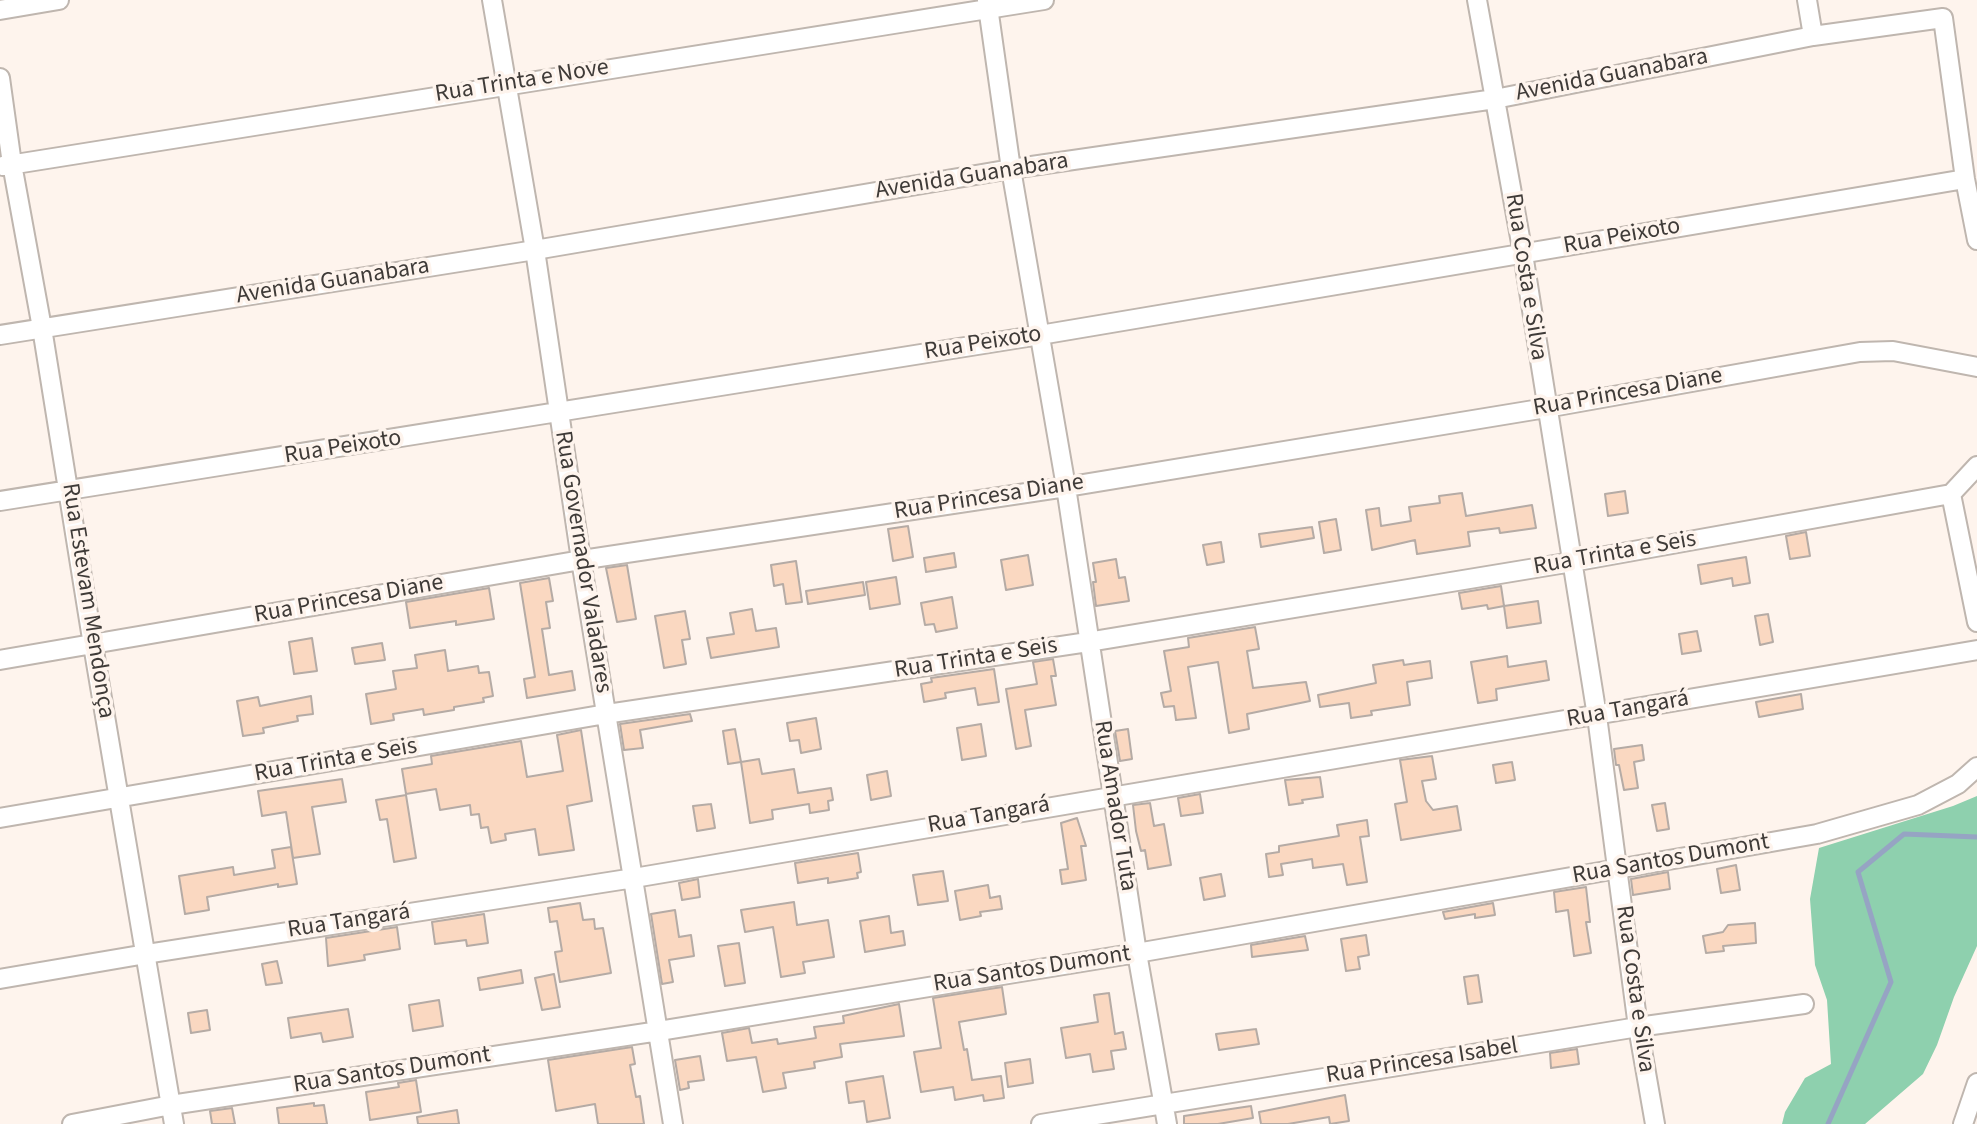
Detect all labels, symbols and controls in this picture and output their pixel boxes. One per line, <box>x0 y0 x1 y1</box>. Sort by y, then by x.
street label: Avenida Guanabara <box>1513 43 1711 109</box>
street label: Rua Trinta e Nove <box>433 54 611 110</box>
street label: Avenida Guanabara <box>873 148 1071 206</box>
street label: Rua Costa e Silva <box>1498 191 1552 363</box>
street label: Rua Peixoto <box>1561 213 1683 261</box>
street label: Avenida Guanabara <box>234 253 432 311</box>
street label: Rua Peixoto <box>922 321 1044 367</box>
street label: Rua Princesa Diane <box>1531 362 1725 424</box>
street label: Rua Peixoto <box>282 425 404 471</box>
street label: Rua Governador Valadares <box>547 429 617 695</box>
street label: Rua Princesa Diane <box>892 469 1086 527</box>
street label: Rua Estevam Mendonça <box>54 481 120 721</box>
street label: Rua Trinta e Seis <box>1531 526 1699 582</box>
street label: Rua Princesa Diane <box>252 569 446 631</box>
street label: Rua Trinta e Seis <box>892 632 1060 686</box>
street label: Rua Tangará <box>1565 685 1691 735</box>
street label: Rua Amador Tuta <box>1086 719 1142 893</box>
street label: Rua Trinta e Seis <box>252 733 420 789</box>
street label: Rua Tangará <box>926 791 1052 841</box>
street label: Rua Santos Dumont <box>1570 829 1772 891</box>
street label: Rua Tangará <box>286 898 412 946</box>
street label: Rua Costa e Silva <box>1608 903 1660 1075</box>
street label: Rua Santos Dumont <box>931 940 1133 1000</box>
street label: Rua Princesa Isabel <box>1324 1033 1520 1091</box>
street label: Rua Santos Dumont <box>291 1041 493 1101</box>

